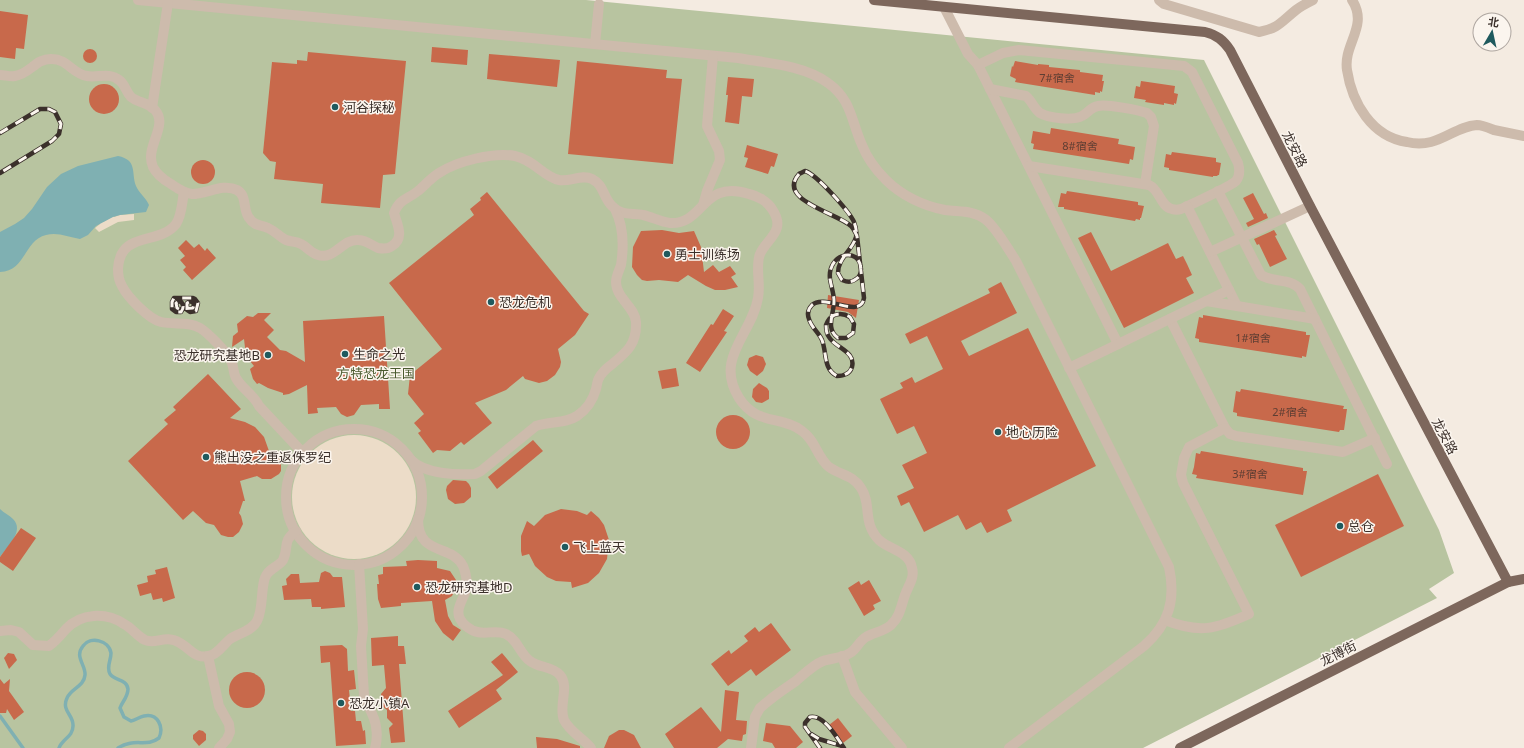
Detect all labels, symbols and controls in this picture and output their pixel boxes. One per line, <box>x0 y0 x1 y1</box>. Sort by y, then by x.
north arrow <box>1472 12 1512 52</box>
text: 北 <box>1487 13 1500 30</box>
house number: 7#宿舍 <box>1039 70 1075 85</box>
place label: 河谷探秘 <box>343 98 395 116</box>
marker: 河谷探秘 <box>330 102 340 112</box>
street label: 龙安路 <box>1278 128 1312 170</box>
house number: 8#宿舍 <box>1062 138 1098 153</box>
place label: 勇士训练场 <box>675 245 740 263</box>
marker: 勇士训练场 <box>662 249 672 259</box>
place label: 恐龙危机 <box>499 293 551 311</box>
marker: 恐龙危机 <box>486 297 496 307</box>
house number: 1#宿舍 <box>1235 330 1271 345</box>
place label: 生命之光 <box>353 345 405 363</box>
place label: 恐龙研究基地B <box>174 346 260 364</box>
marker: 生命之光 <box>340 349 350 359</box>
marker: 恐龙研究基地B <box>263 350 273 360</box>
park label: 方特恐龙王国 <box>337 364 415 382</box>
house number: 2#宿舍 <box>1272 404 1308 419</box>
street label: 龙安路 <box>1428 415 1462 457</box>
place label: 地心历险 <box>1006 423 1058 441</box>
marker: 地心历险 <box>993 427 1003 437</box>
place label: 熊出没之重返侏罗纪 <box>214 448 331 466</box>
marker: 熊出没之重返侏罗纪 <box>201 452 211 462</box>
house number: 3#宿舍 <box>1232 466 1268 481</box>
place label: 总仓 <box>1348 517 1374 535</box>
marker: 总仓 <box>1335 521 1345 531</box>
place label: 飞上蓝天 <box>573 538 625 556</box>
marker: 飞上蓝天 <box>560 542 570 552</box>
place label: 恐龙研究基地D <box>425 578 513 596</box>
marker: 恐龙研究基地D <box>412 582 422 592</box>
street label: 龙博街 <box>1317 636 1359 670</box>
place label: 恐龙小镇A <box>349 694 410 712</box>
marker: 恐龙小镇A <box>336 698 346 708</box>

